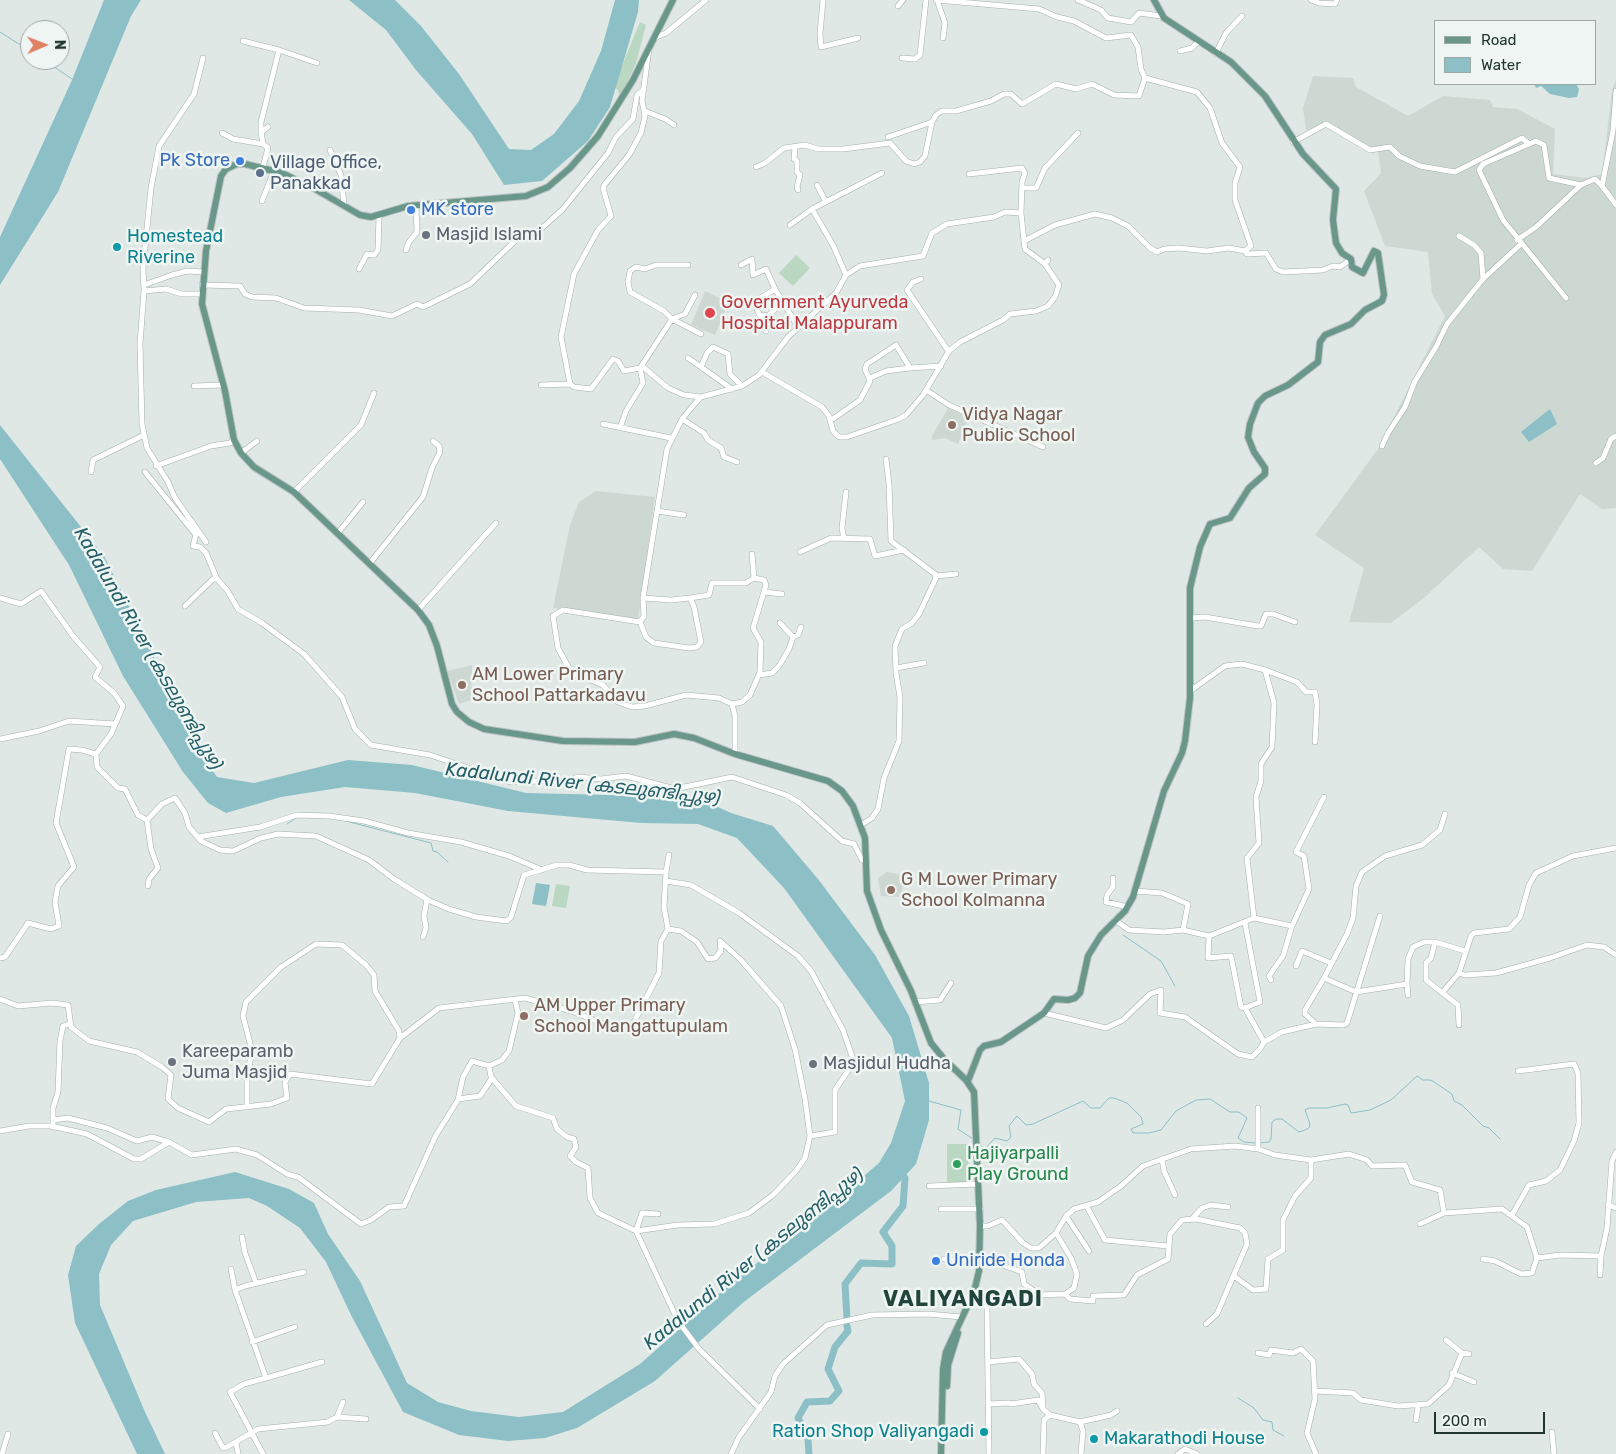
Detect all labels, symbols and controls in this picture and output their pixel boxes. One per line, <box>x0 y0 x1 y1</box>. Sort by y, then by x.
north arrow <box>20 20 70 70</box>
legend <box>1434 20 1596 85</box>
text: Road <box>1481 31 1517 49</box>
text: N <box>51 40 68 50</box>
text: Water <box>1481 56 1521 74</box>
place label: Pk Store <box>159 150 230 172</box>
place label: Village Office, Panakkad <box>270 152 382 194</box>
marker: Pk Store <box>234 155 246 167</box>
marker: Village Office, Panakkad <box>254 167 266 179</box>
place label: MK store <box>421 199 494 221</box>
marker: MK store <box>405 204 417 216</box>
place label: Masjid Islami <box>436 224 542 246</box>
place label: Homestead Riverine <box>127 226 223 268</box>
marker: Masjid Islami <box>420 229 432 241</box>
marker: Homestead Riverine <box>111 241 123 253</box>
place label: Government Ayurveda Hospital Malappuram <box>721 292 908 334</box>
marker: Government Ayurveda Hospital Malappuram <box>703 306 717 320</box>
place label: Vidya Nagar Public School <box>962 404 1075 446</box>
marker: Vidya Nagar Public School <box>946 419 958 431</box>
water label: Kadalundi River (കടലുണ്ടിപ്പുഴ) <box>69 523 227 775</box>
place label: AM Lower Primary School Pattarkadavu <box>472 664 646 706</box>
marker: AM Lower Primary School Pattarkadavu <box>456 679 468 691</box>
water label: Kadalundi River (കടലുണ്ടിപ്പുഴ) <box>444 758 722 810</box>
place label: G M Lower Primary School Kolmanna <box>901 869 1057 912</box>
marker: G M Lower Primary School Kolmanna <box>885 884 897 896</box>
place label: AM Upper Primary School Mangattupulam <box>534 995 728 1038</box>
marker: AM Upper Primary School Mangattupulam <box>518 1010 530 1022</box>
place label: Kareeparamb Juma Masjid <box>182 1041 293 1084</box>
place label: Masjidul Hudha <box>823 1053 951 1075</box>
marker: Kareeparamb Juma Masjid <box>166 1056 178 1068</box>
marker: Masjidul Hudha <box>807 1058 819 1070</box>
place label: Hajiyarpalli Play Ground <box>967 1143 1069 1186</box>
marker: Hajiyarpalli Play Ground <box>951 1158 963 1170</box>
water label: Kadalundi River (കടലുണ്ടിപ്പുഴ) <box>639 1163 869 1355</box>
place label: Uniride Honda <box>946 1250 1065 1272</box>
marker: Uniride Honda <box>930 1255 942 1267</box>
district label: VALIYANGADI <box>882 1287 1044 1313</box>
scale bar <box>1436 1402 1547 1434</box>
text: 200 m <box>1442 1412 1487 1430</box>
place label: Ration Shop Valiyangadi <box>772 1421 974 1443</box>
marker: Ration Shop Valiyangadi <box>978 1426 990 1438</box>
place label: Makarathodi House <box>1104 1428 1265 1450</box>
marker: Makarathodi House <box>1088 1433 1100 1445</box>

